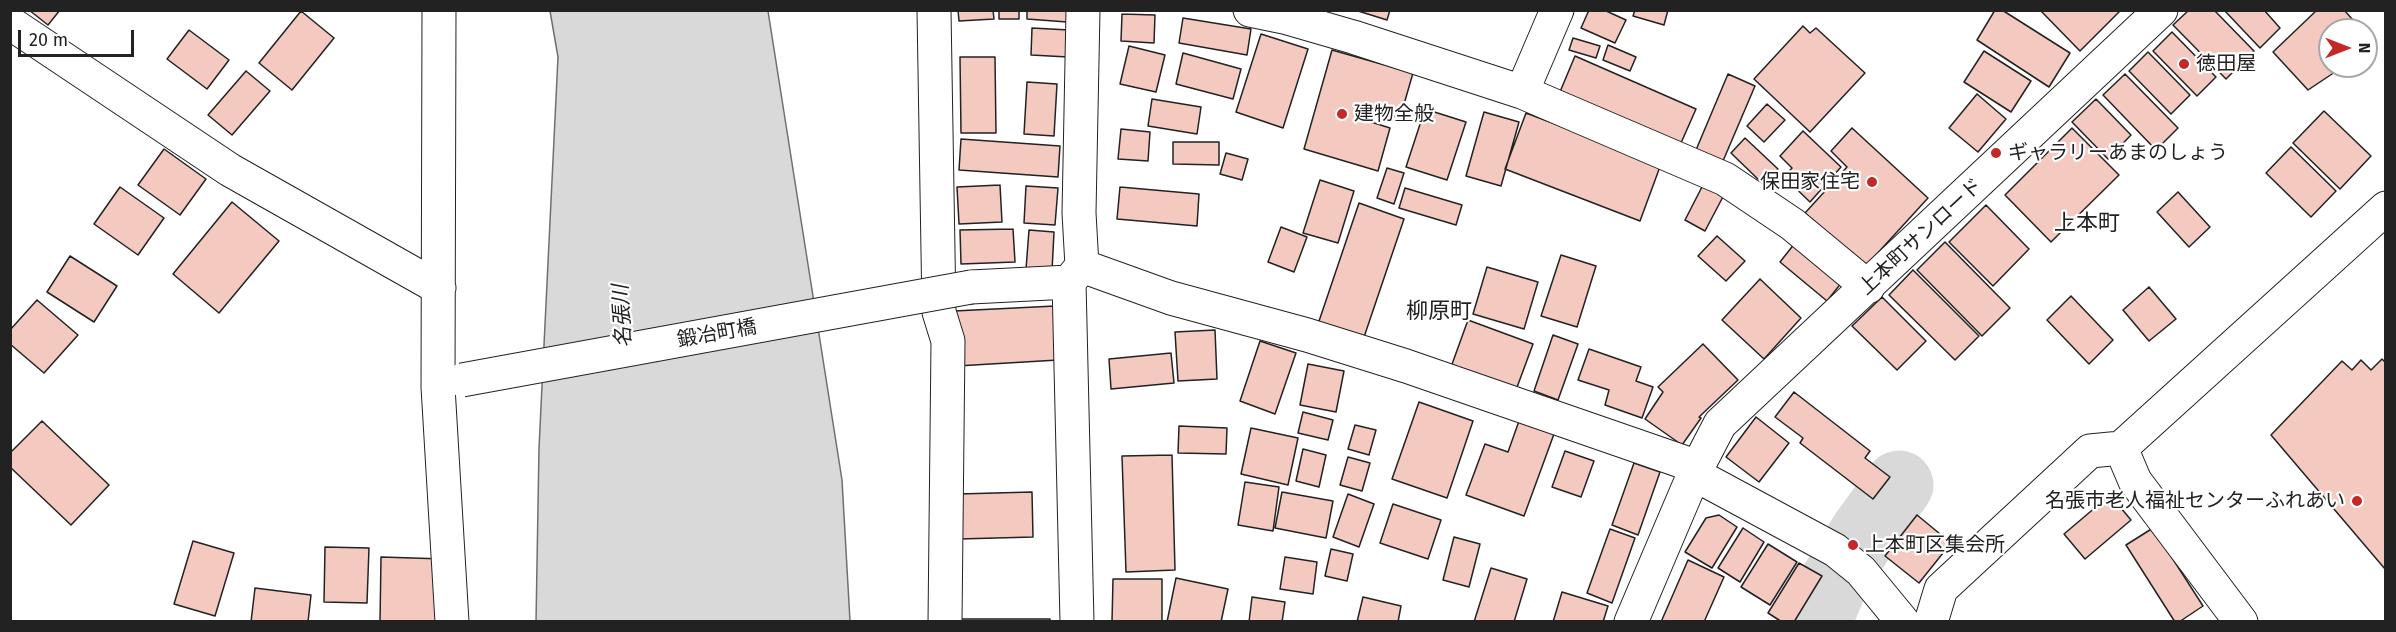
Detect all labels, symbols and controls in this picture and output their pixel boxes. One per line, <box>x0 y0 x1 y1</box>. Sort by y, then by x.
scale bar <box>21 18 136 56</box>
north arrow <box>2318 18 2378 78</box>
text: 20 m <box>29 29 68 51</box>
text: N <box>2355 43 2374 53</box>
place label: 徳田屋 <box>2196 52 2256 76</box>
marker: 徳田屋 <box>2177 57 2191 71</box>
place label: 建物全般 <box>1354 102 1434 126</box>
marker: 建物全般 <box>1335 107 1349 121</box>
place label: ギャラリーあまのしょう <box>2008 141 2228 165</box>
marker: ギャラリーあまのしょう <box>1989 146 2003 160</box>
place label: 保田家住宅 <box>1760 170 1860 194</box>
street label: 上本町サンロード <box>1854 174 1988 300</box>
marker: 保田家住宅 <box>1865 175 1879 189</box>
district label: 上本町 <box>2054 211 2120 237</box>
water label: 名張川 <box>609 284 637 348</box>
district label: 柳原町 <box>1406 299 1472 325</box>
street label: 鍛冶町橋 <box>676 315 758 353</box>
place label: 名張市老人福祉センターふれあい <box>2045 489 2345 513</box>
marker: 名張市老人福祉センターふれあい <box>2350 494 2364 508</box>
place label: 上本町区集会所 <box>1865 533 2005 557</box>
marker: 上本町区集会所 <box>1846 538 1860 552</box>

